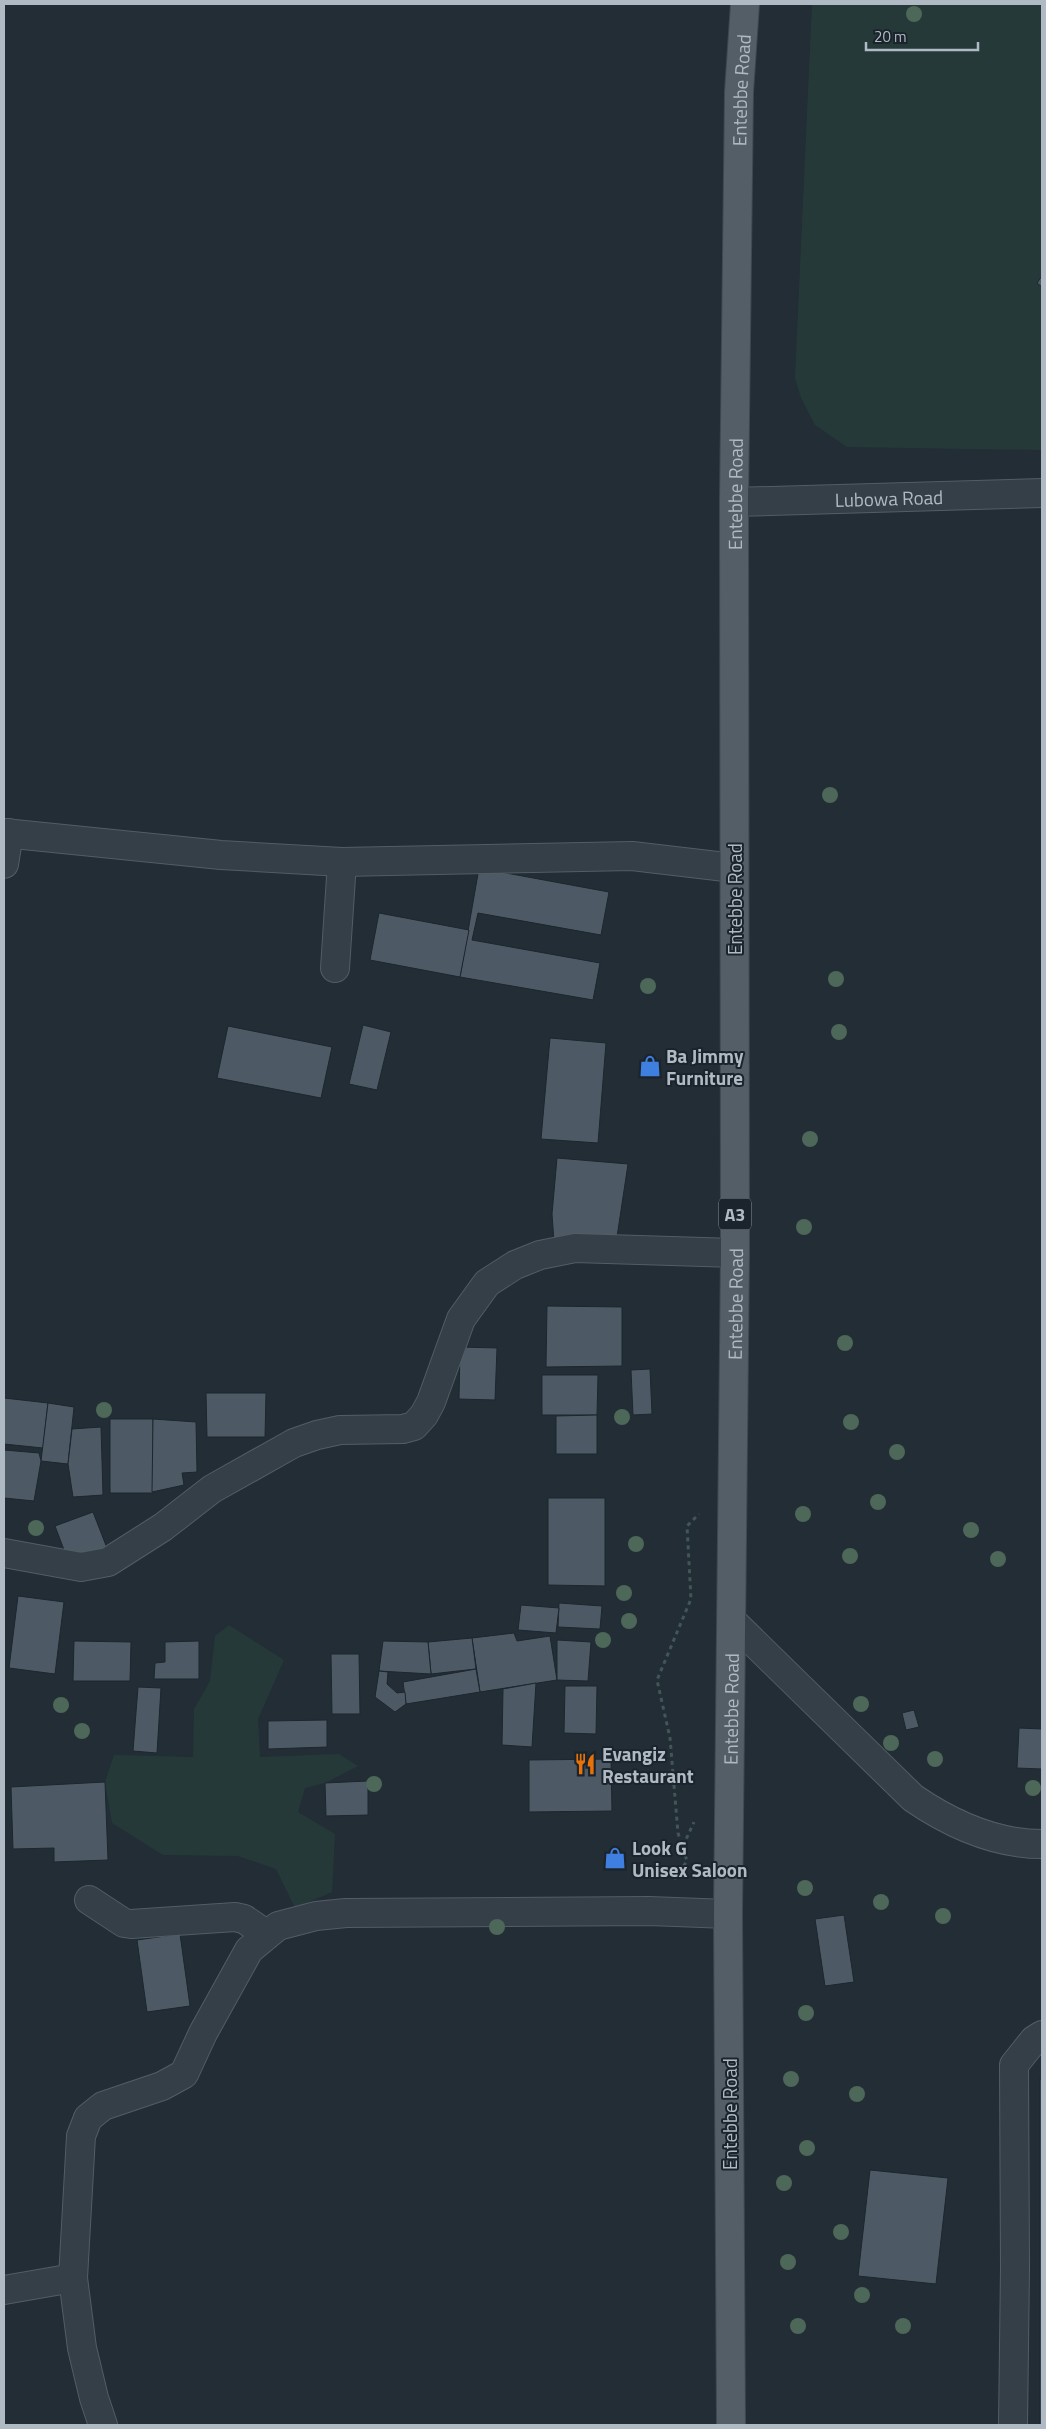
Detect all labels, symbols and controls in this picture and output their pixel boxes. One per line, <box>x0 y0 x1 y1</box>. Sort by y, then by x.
scale bar <box>866 20 978 52</box>
text: 20 m <box>874 25 907 48</box>
street label: Entebbe Road <box>724 33 757 146</box>
street label: Entebbe Road <box>719 438 749 550</box>
street label: Lubowa Road <box>834 481 944 514</box>
street label: Entebbe Road <box>720 843 749 955</box>
place label: Ba Jimmy Furniture <box>666 1041 744 1092</box>
shop icon: Ba Jimmy Furniture <box>637 1053 663 1079</box>
road number: A3 <box>719 1198 751 1230</box>
street label: Entebbe Road <box>719 1248 750 1360</box>
street label: Entebbe Road <box>715 1653 745 1765</box>
place label: Evangiz Restaurant <box>602 1739 694 1790</box>
restaurant icon: Evangiz Restaurant <box>572 1751 598 1777</box>
place label: Look G Unisex Saloon <box>632 1833 747 1884</box>
shop icon: Look G Unisex Saloon <box>602 1845 628 1871</box>
street label: Entebbe Road <box>715 2058 744 2170</box>

